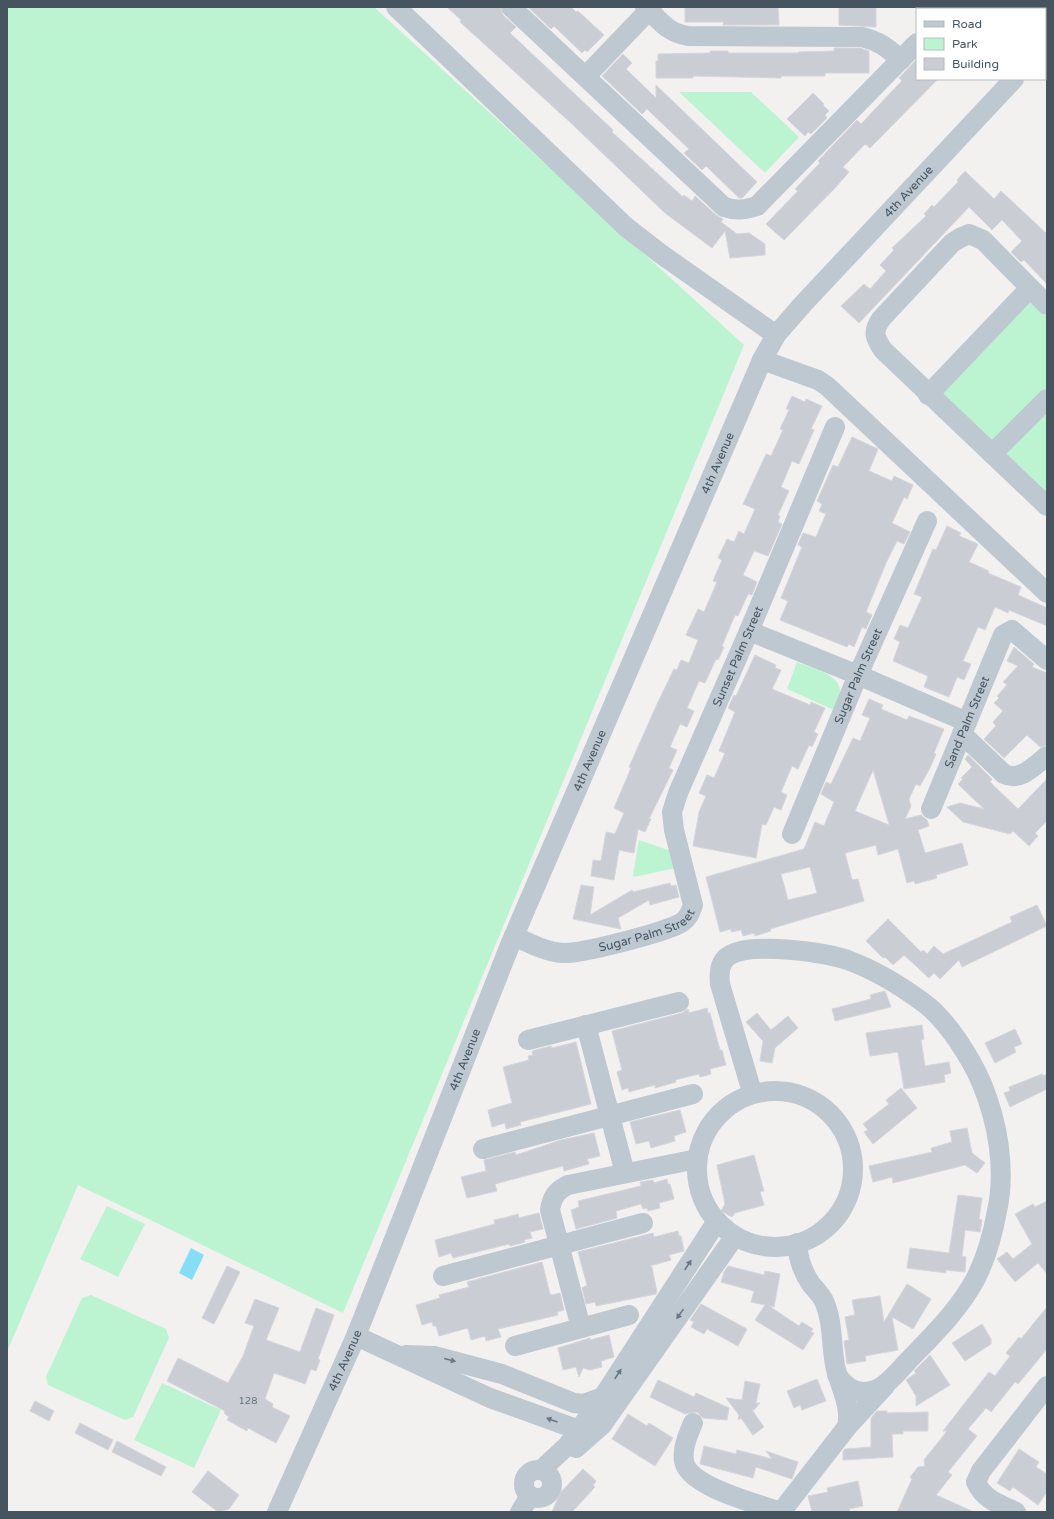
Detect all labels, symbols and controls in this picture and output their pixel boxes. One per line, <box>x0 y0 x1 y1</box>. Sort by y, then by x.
legend <box>916 8 1046 80</box>
text: Road <box>952 17 982 31</box>
text: Park <box>952 37 978 51</box>
text: Building <box>952 57 999 71</box>
street label: 4th Avenue <box>881 163 936 220</box>
street label: 4th Avenue <box>698 430 737 496</box>
street label: Sunset Palm Street <box>710 604 766 709</box>
street label: Sugar Palm Street <box>831 626 885 726</box>
street label: Sand Palm Street <box>942 674 992 770</box>
street label: 4th Avenue <box>570 727 609 793</box>
street label: Sugar Palm Street <box>597 907 698 954</box>
street label: 4th Avenue <box>446 1026 483 1093</box>
one-way arrow <box>684 1260 692 1270</box>
one-way arrow <box>676 1308 684 1319</box>
street label: 4th Avenue <box>325 1328 365 1393</box>
one-way arrow <box>444 1357 456 1363</box>
one-way arrow <box>614 1368 621 1380</box>
house number: 128 <box>239 1395 257 1407</box>
one-way arrow <box>546 1417 558 1423</box>

